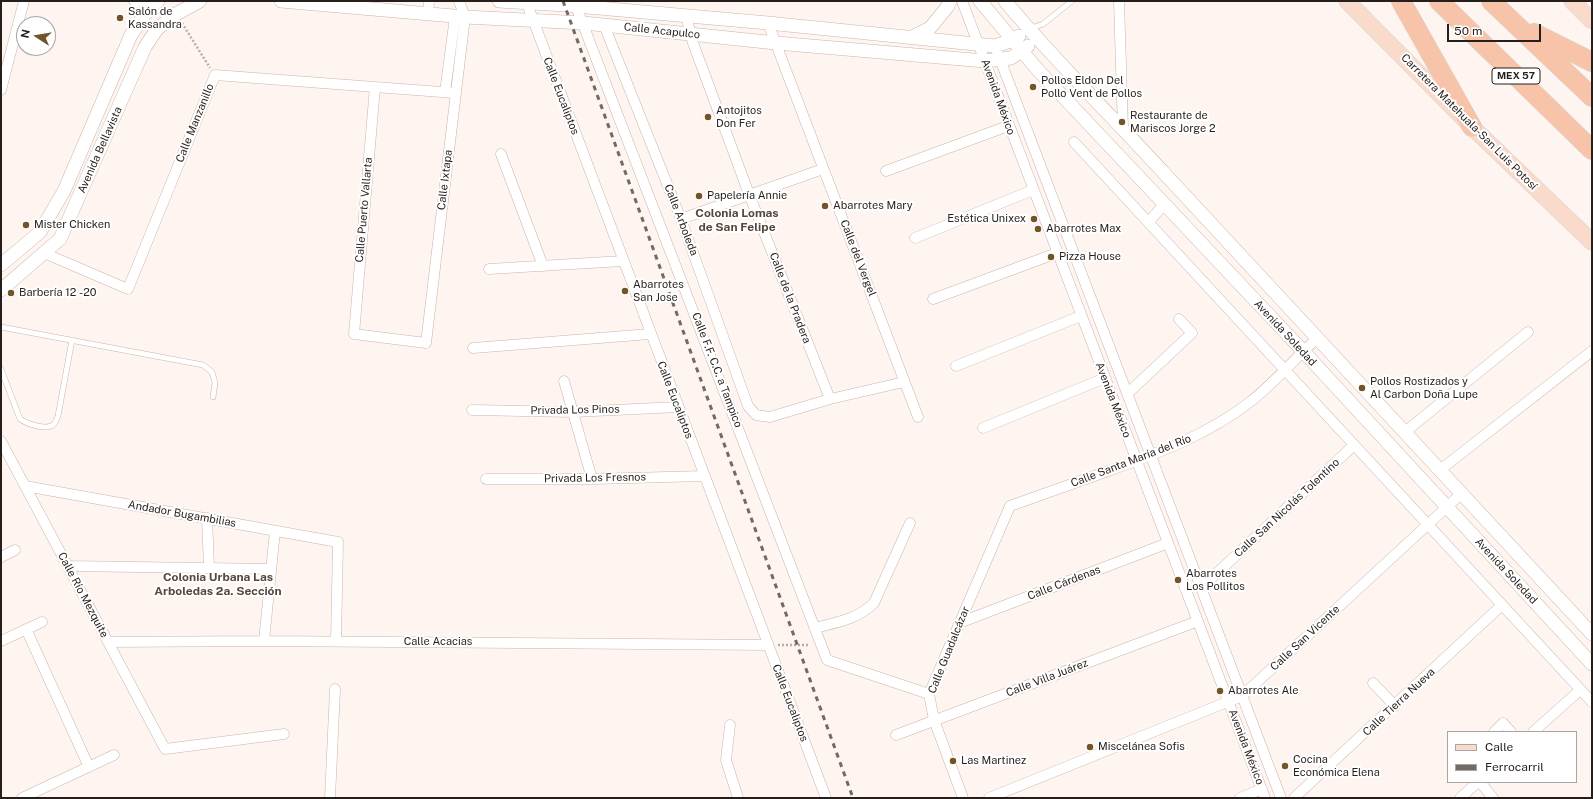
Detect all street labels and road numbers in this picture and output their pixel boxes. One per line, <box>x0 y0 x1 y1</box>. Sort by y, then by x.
street label: Calle Acapulco <box>623 20 701 42</box>
street label: Carretera Matehuala-San Luis Potosí <box>1398 51 1540 193</box>
street label: Calle Eucaliptos <box>540 55 582 137</box>
street label: Avenida México <box>978 57 1018 137</box>
road number: MEX 57 <box>1492 68 1540 84</box>
street label: Calle Manzanillo <box>173 82 217 164</box>
street label: Avenida Bellavista <box>75 105 125 195</box>
street label: Calle Ixtapa <box>435 149 455 211</box>
street label: Calle Puerto Vallarta <box>353 157 375 263</box>
street label: Calle Arboleda <box>661 182 701 258</box>
street label: Calle del Vergel <box>837 218 879 298</box>
street label: Calle de la Pradera <box>767 251 813 345</box>
street label: Avenida Soledad <box>1251 297 1319 369</box>
street label: Calle F.F. C.C. a Tampico <box>689 311 745 429</box>
street label: Calle Eucaliptos <box>654 359 696 441</box>
street label: Avenida México <box>1093 360 1133 440</box>
street label: Privada Los Pinos <box>530 403 620 417</box>
street label: Calle Santa María del Río <box>1069 432 1193 490</box>
street label: Calle San Nicolás Tolentino <box>1232 456 1342 560</box>
street label: Privada Los Fresnos <box>544 471 646 485</box>
street label: Andador Bugambilias <box>127 498 237 530</box>
street label: Avenida Soledad <box>1472 535 1540 607</box>
street label: Calle Río Mezquite <box>55 550 111 640</box>
street label: Calle Cárdenas <box>1026 563 1102 603</box>
street label: Calle San Vicente <box>1268 603 1342 673</box>
street label: Calle Guadalcázar <box>926 605 972 695</box>
street label: Calle Acacias <box>404 635 472 649</box>
street label: Calle Villa Juárez <box>1004 656 1090 700</box>
street label: Calle Eucaliptos <box>769 662 811 744</box>
street label: Calle Tierra Nueva <box>1360 665 1438 739</box>
street label: Avenida México <box>1226 707 1266 787</box>

